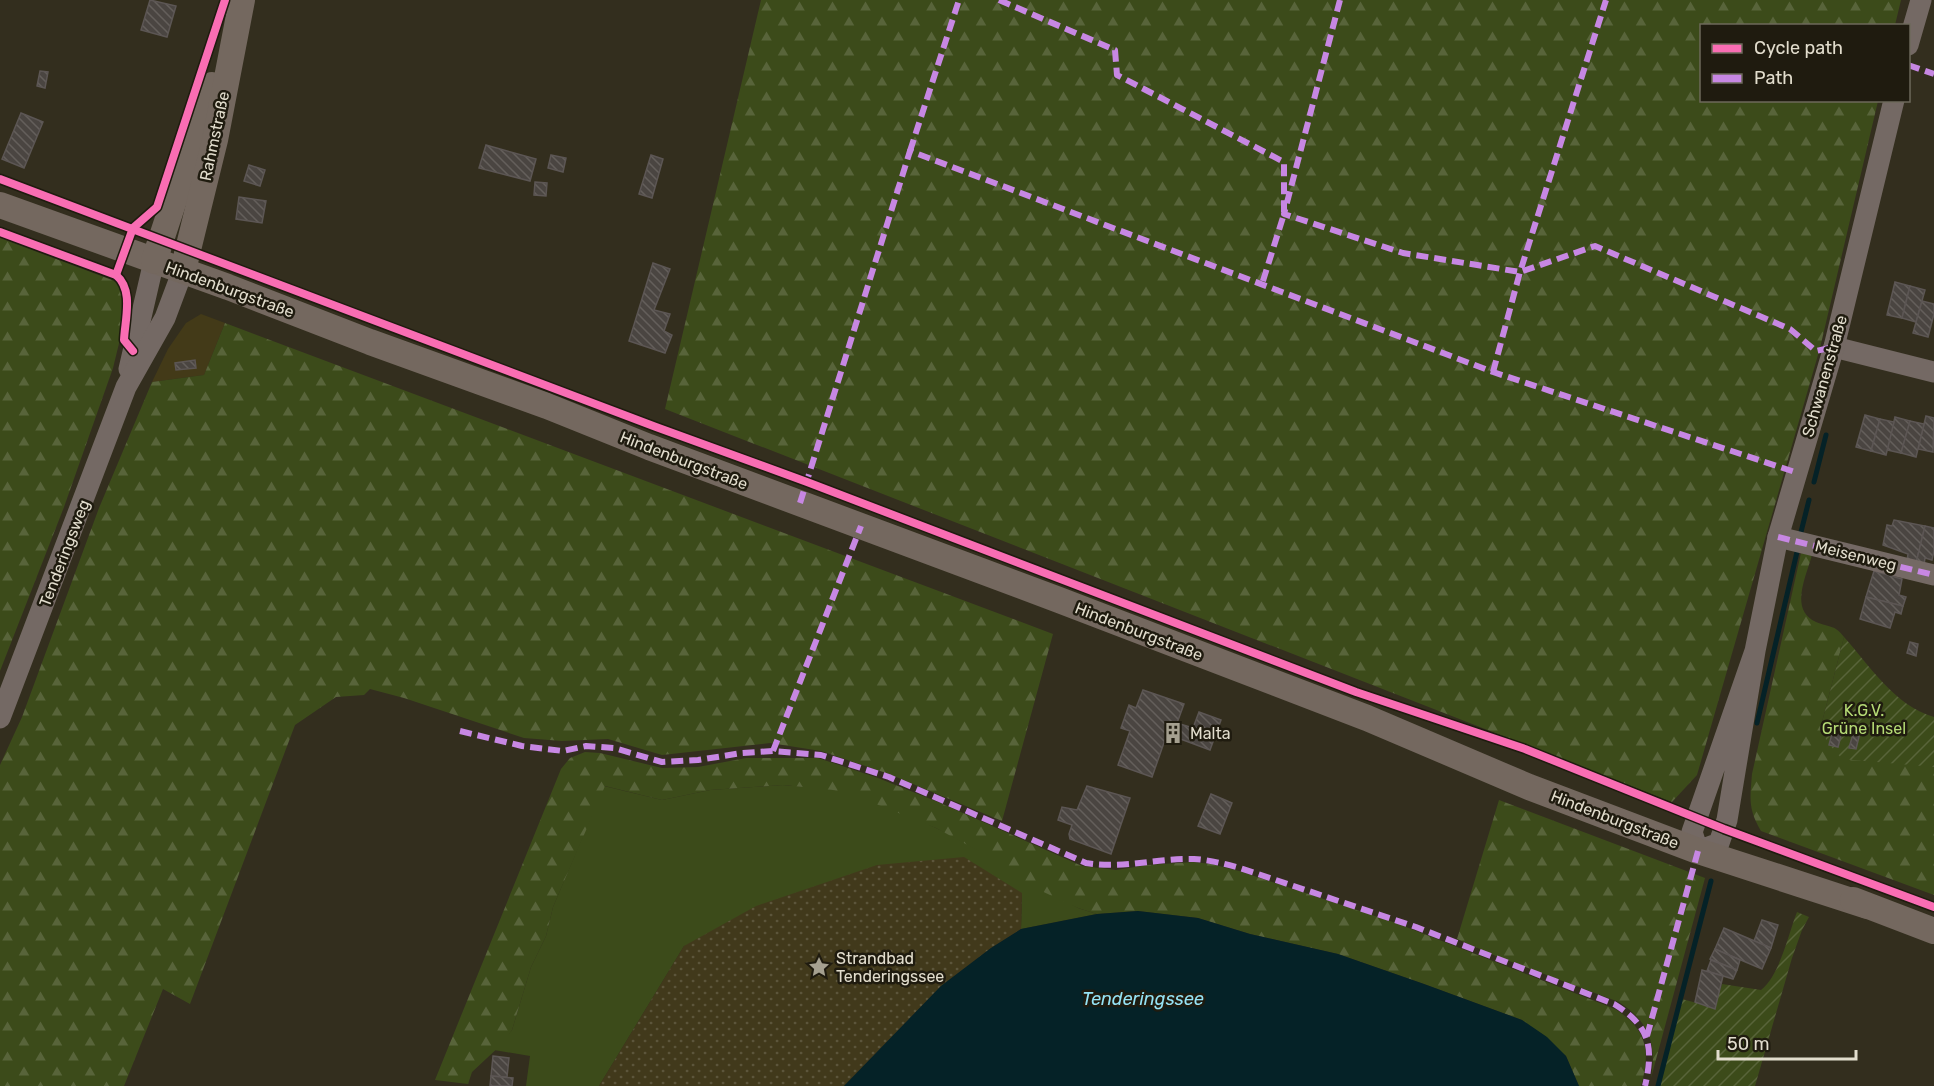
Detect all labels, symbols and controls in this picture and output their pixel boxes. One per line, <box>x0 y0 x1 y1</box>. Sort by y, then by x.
legend <box>1700 24 1910 102</box>
text: Cycle path <box>1754 37 1843 59</box>
text: Path <box>1754 67 1793 89</box>
street label: Rahmstraße <box>196 90 233 183</box>
street label: Hindenburgstraße <box>163 257 297 322</box>
street label: Schwanenstraße <box>1798 313 1851 439</box>
street label: Hindenburgstraße <box>617 427 750 494</box>
street label: Tenderingsweg <box>35 497 94 609</box>
street label: Meisenweg <box>1813 536 1899 575</box>
street label: Hindenburgstraße <box>1072 598 1205 665</box>
park label: K.G.V. Grüne Insel <box>1822 701 1906 738</box>
building icon: Malta <box>1161 721 1185 745</box>
place label: Malta <box>1190 724 1231 743</box>
street label: Hindenburgstraße <box>1548 786 1681 853</box>
place label: Strandbad Tenderingssee <box>836 949 944 986</box>
place icon: Strandbad Tenderingssee <box>807 955 831 979</box>
water label: Tenderingssee <box>1082 988 1204 1010</box>
scale bar <box>1718 1023 1856 1061</box>
text: 50 m <box>1727 1033 1770 1055</box>

